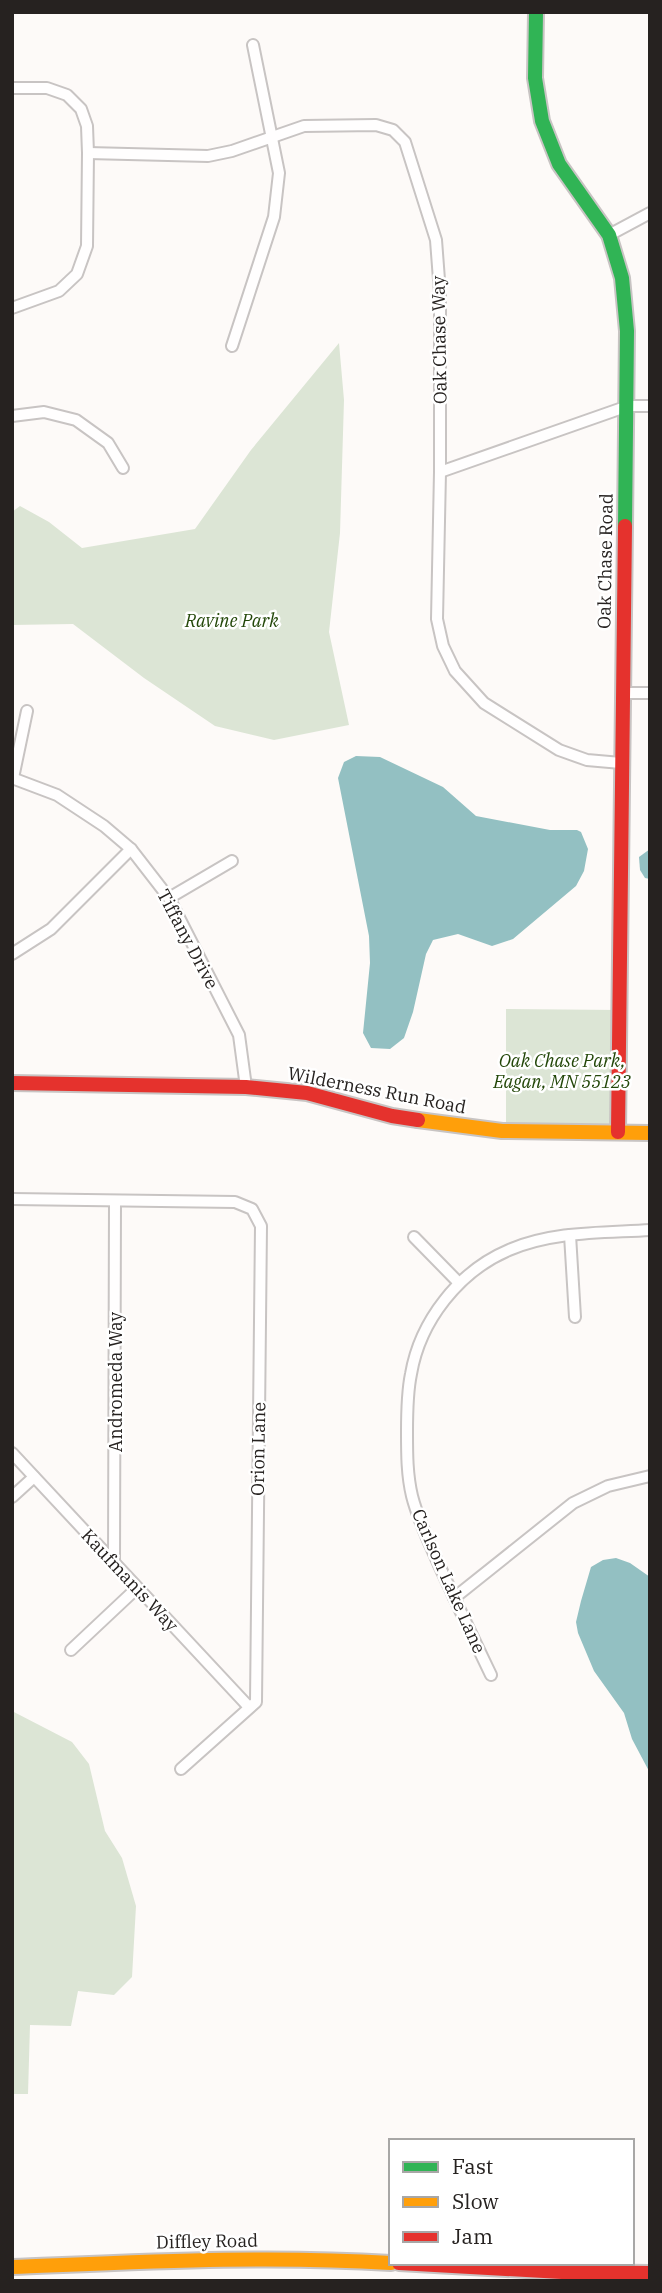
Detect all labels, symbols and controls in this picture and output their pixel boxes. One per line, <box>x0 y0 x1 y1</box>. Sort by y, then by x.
street label: Oak Chase Way <box>426 275 452 404</box>
street label: Oak Chase Road <box>592 493 618 629</box>
park label: Ravine Park <box>184 609 279 632</box>
street label: Tiffany Drive <box>152 885 224 993</box>
park label: Oak Chase Park, Eagan, MN 55123 <box>492 1049 631 1093</box>
street label: Wilderness Run Road <box>286 1061 468 1119</box>
street label: Andromeda Way <box>104 1311 127 1452</box>
street label: Orion Lane <box>246 1402 270 1496</box>
street label: Carlson Lake Lane <box>407 1505 491 1657</box>
street label: Kaufmanis Way <box>77 1524 184 1636</box>
legend <box>389 2139 634 2265</box>
text: Fast <box>452 2152 493 2180</box>
text: Slow <box>452 2187 499 2215</box>
text: Jam <box>452 2222 493 2250</box>
street label: Diffley Road <box>156 2229 258 2253</box>

